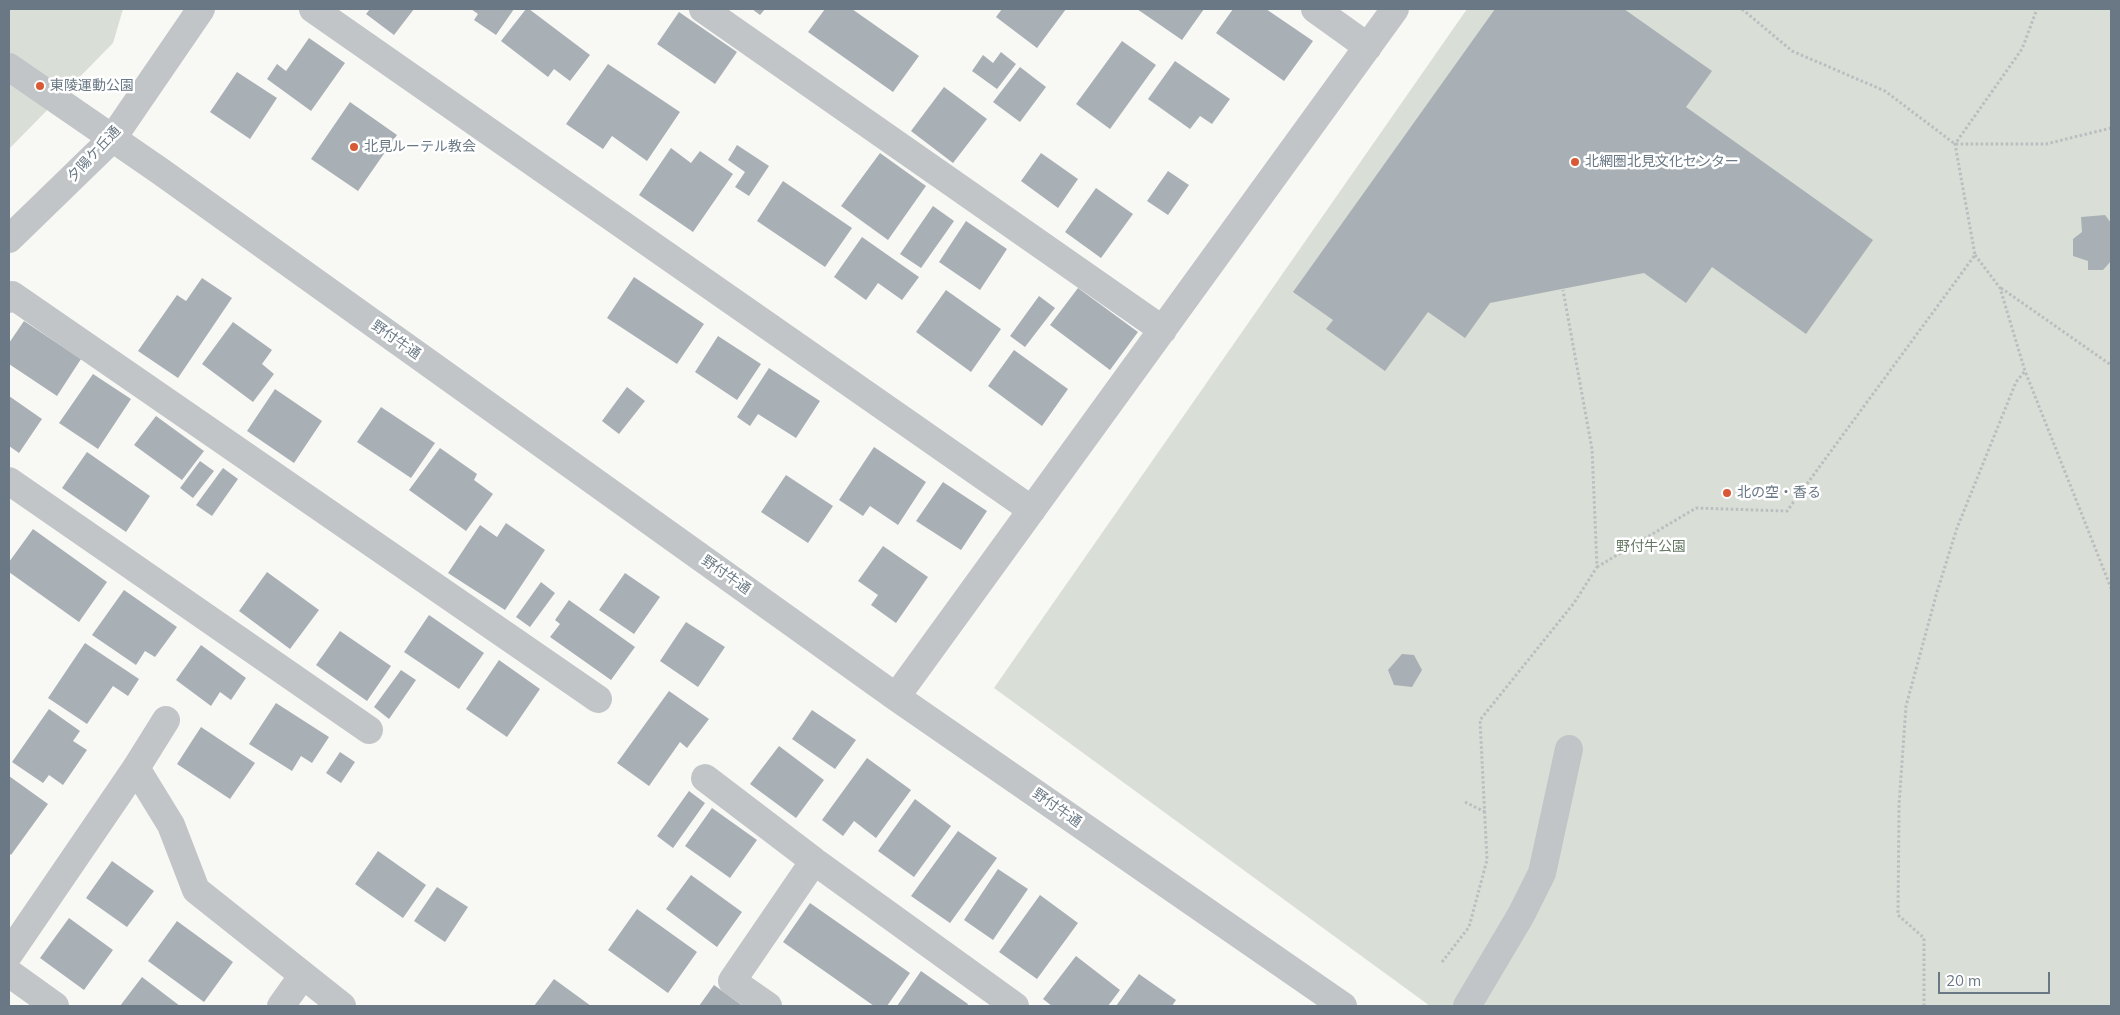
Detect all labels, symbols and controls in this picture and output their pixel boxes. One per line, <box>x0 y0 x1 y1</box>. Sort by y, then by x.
place label: 東陵運動公園 <box>50 78 134 94</box>
marker: 東陵運動公園 <box>34 80 46 92</box>
street label: 夕陽ケ丘通 <box>64 123 124 185</box>
place label: 北見ルーテル教会 <box>364 139 476 155</box>
marker: 北見ルーテル教会 <box>348 141 360 153</box>
place label: 北網圏北見文化センター <box>1585 154 1739 170</box>
marker: 北網圏北見文化センター <box>1569 156 1581 168</box>
street label: 野付牛通 <box>368 317 424 363</box>
place label: 北の空・香る <box>1737 485 1821 501</box>
marker: 北の空・香る <box>1721 487 1733 499</box>
park label: 野付牛公園 <box>1616 539 1686 555</box>
street label: 野付牛通 <box>698 552 754 598</box>
street label: 野付牛通 <box>1029 785 1085 831</box>
scale bar <box>1940 962 2052 994</box>
text: 20 m <box>1946 971 1981 990</box>

